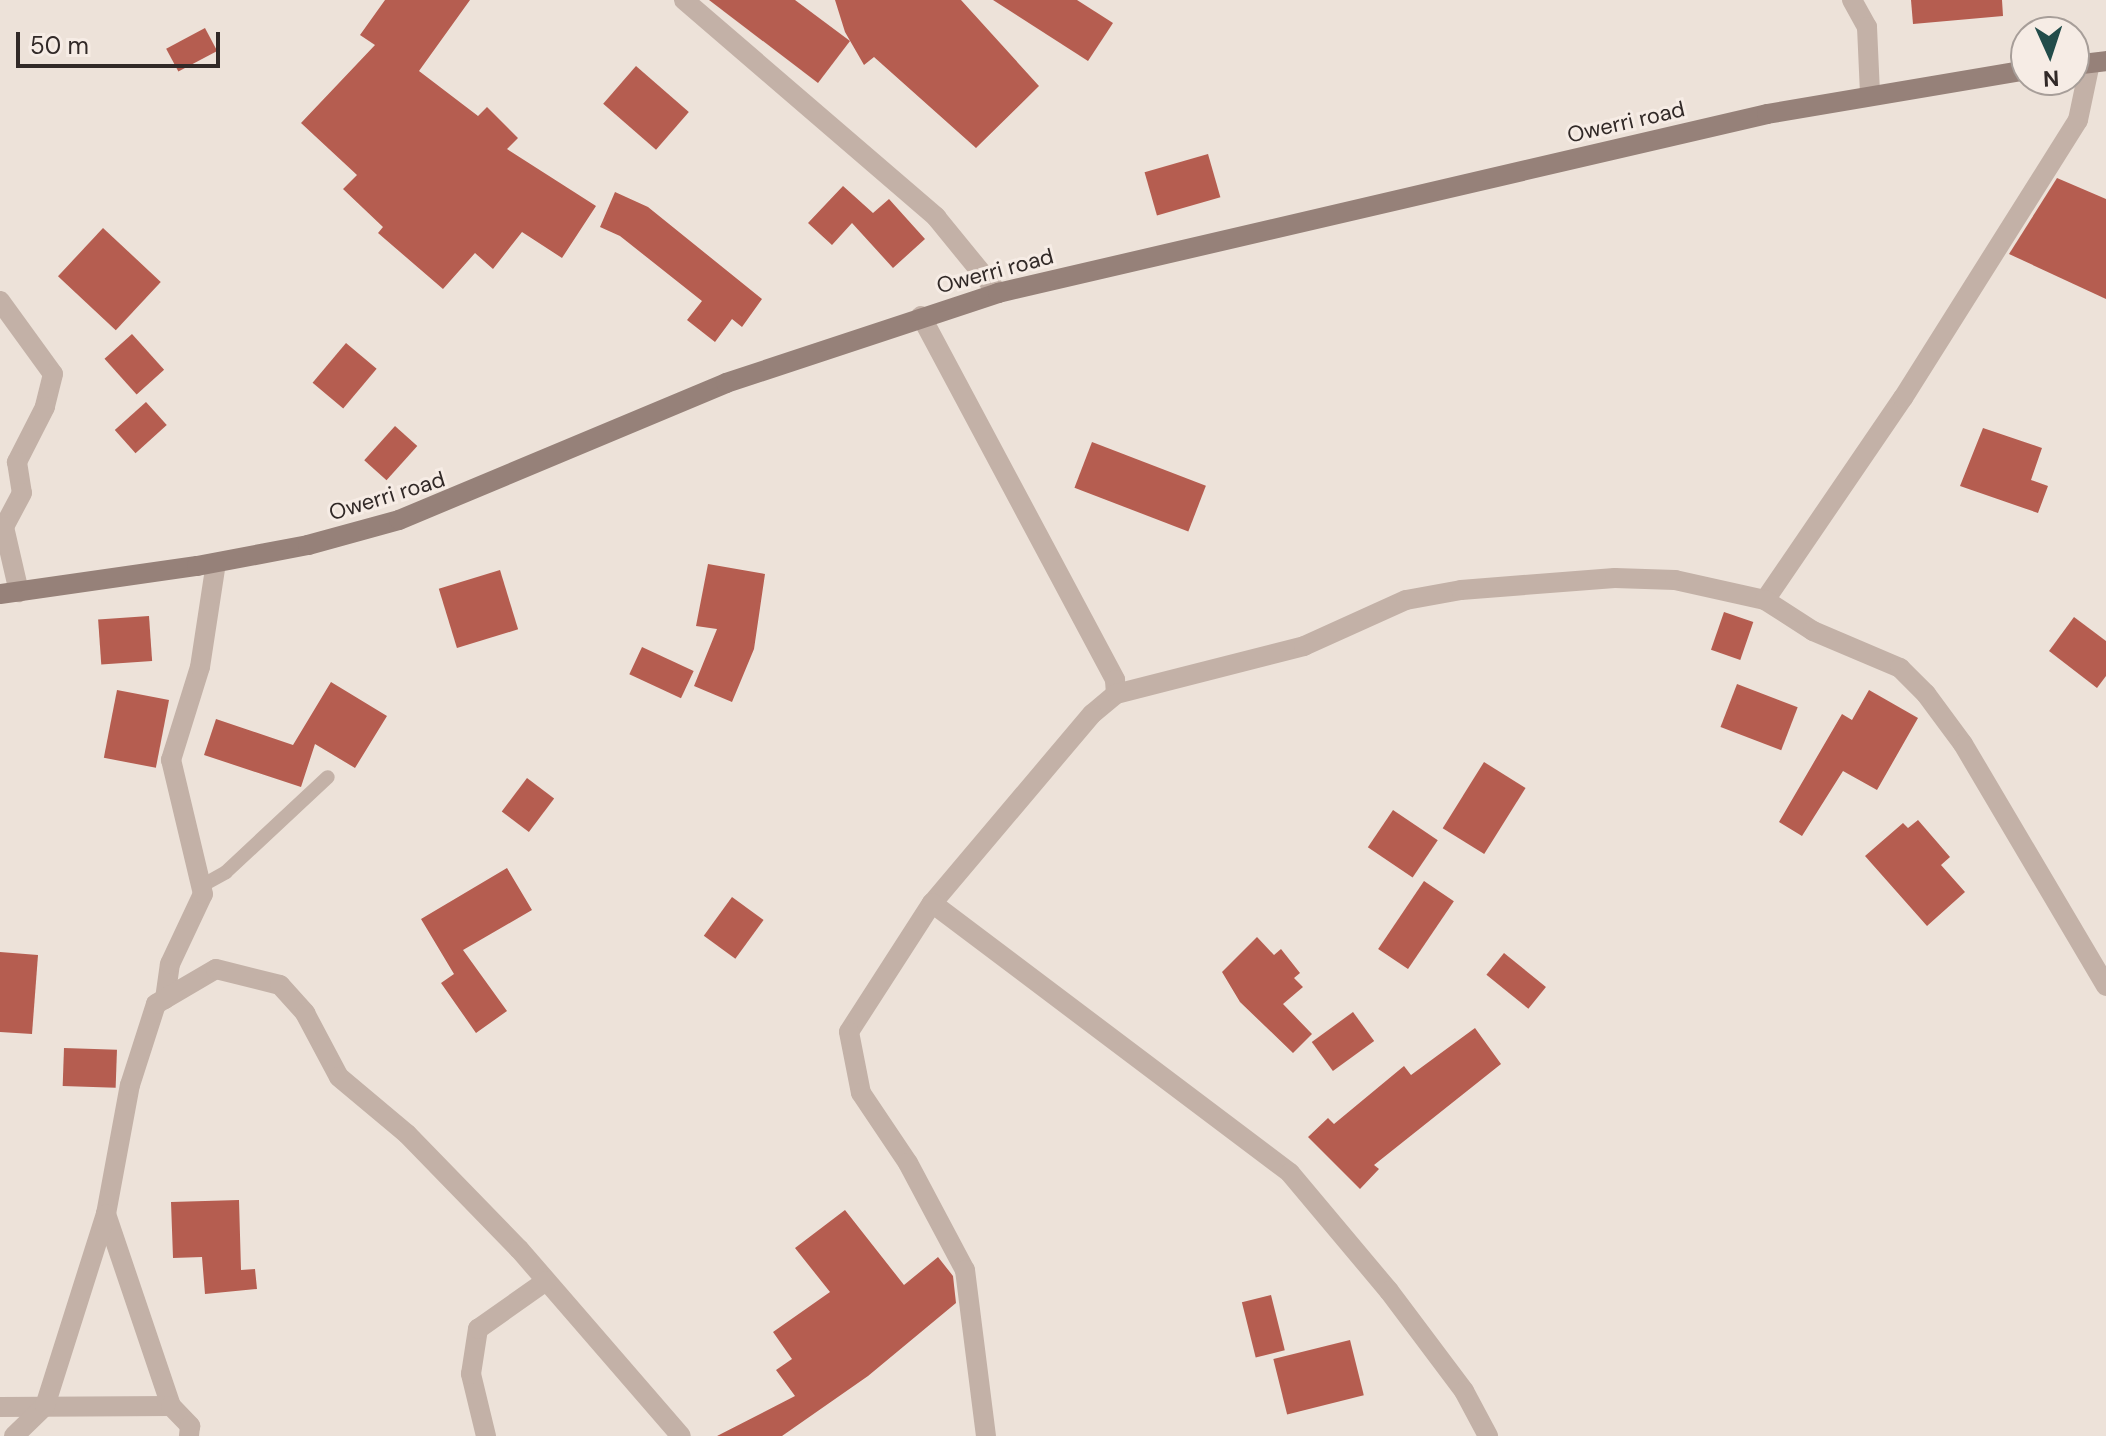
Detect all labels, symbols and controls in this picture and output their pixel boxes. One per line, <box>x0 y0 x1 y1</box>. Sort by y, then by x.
scale bar <box>20 16 224 66</box>
north arrow <box>2010 16 2090 96</box>
text: 50 m <box>30 30 89 61</box>
text: N <box>2042 64 2060 93</box>
street label: Owerri road <box>1565 96 1687 148</box>
street label: Owerri road <box>934 243 1056 299</box>
street label: Owerri road <box>326 466 448 526</box>

